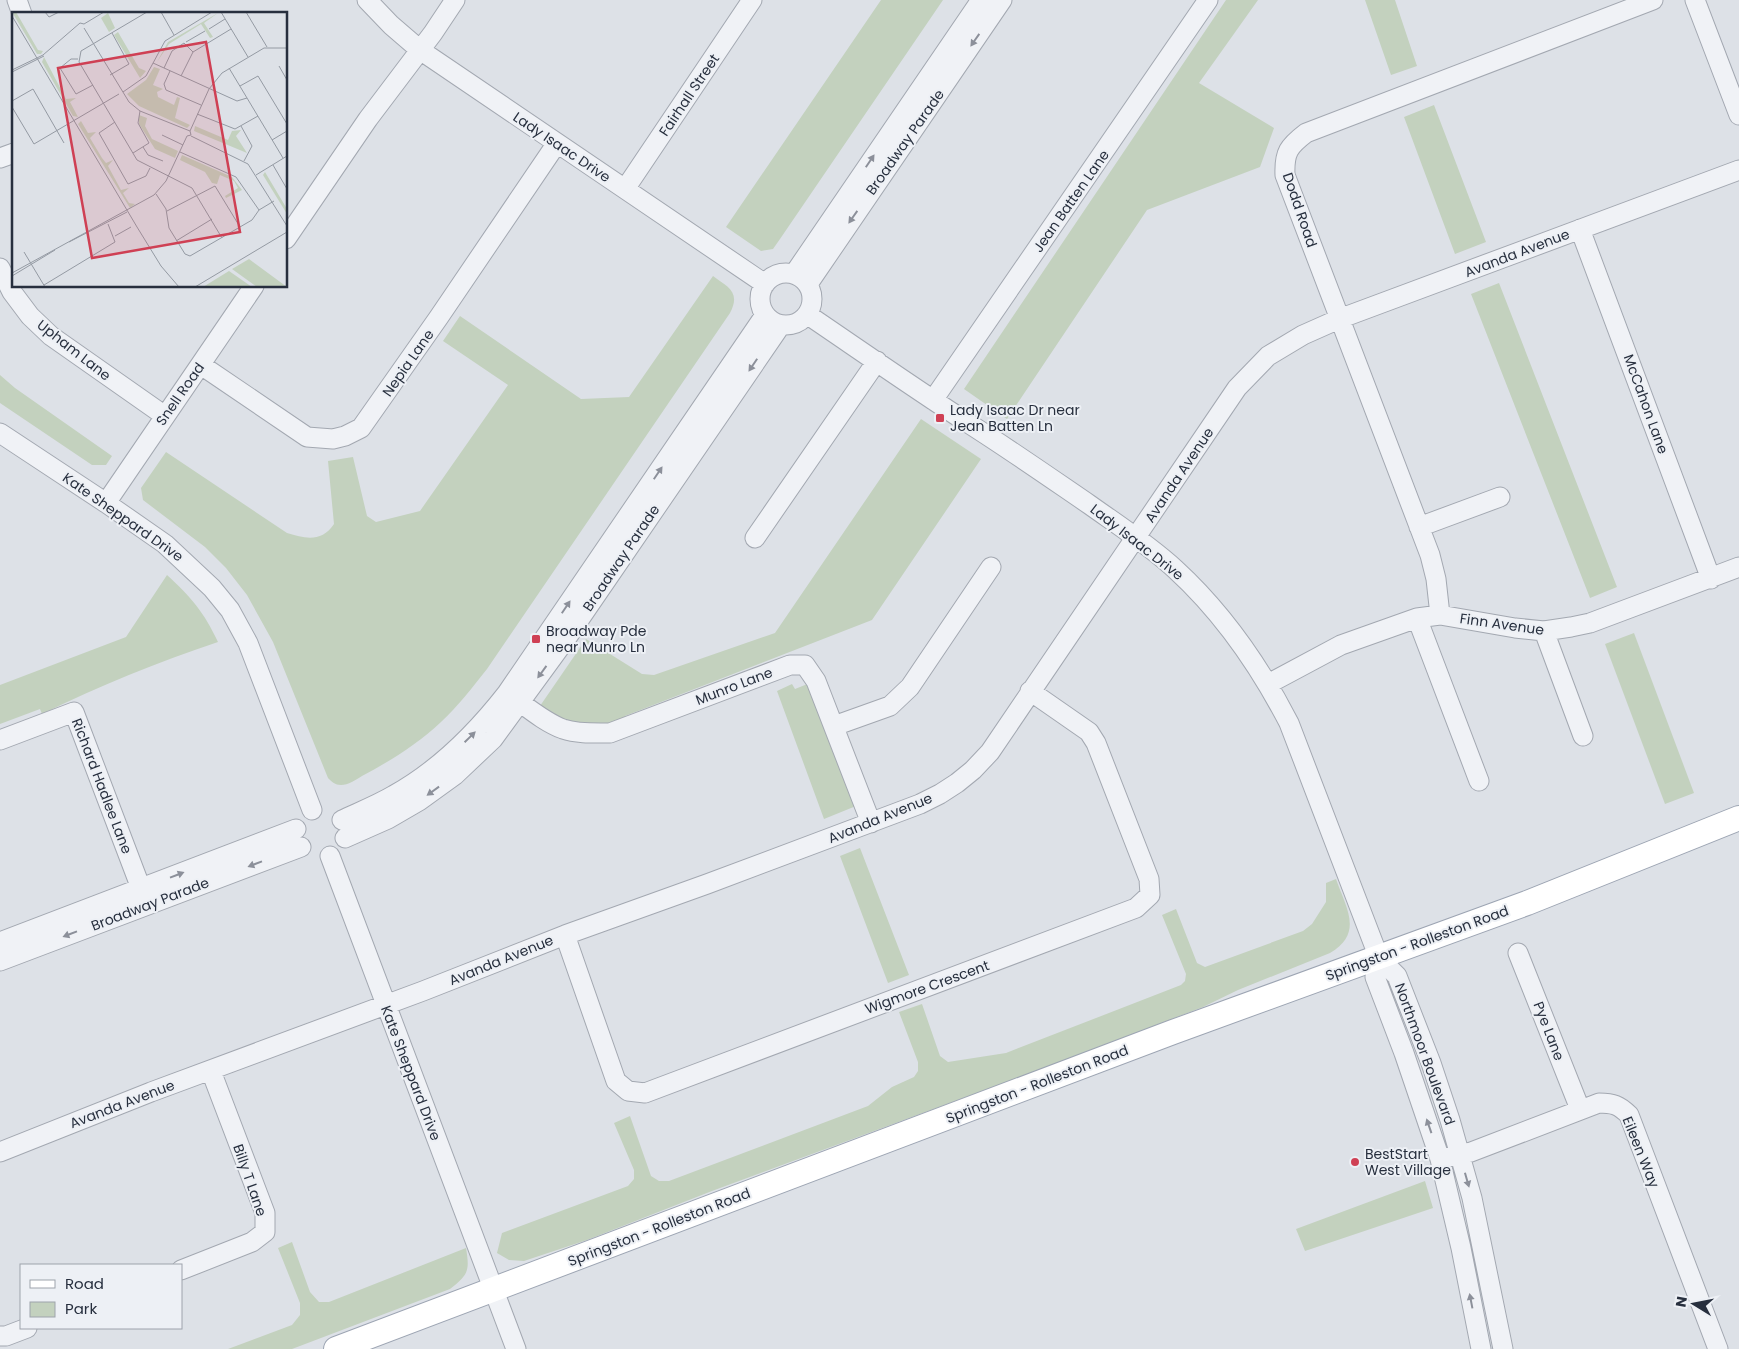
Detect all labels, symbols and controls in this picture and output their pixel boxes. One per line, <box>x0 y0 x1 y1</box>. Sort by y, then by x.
inset map <box>12 12 288 288</box>
one-way arrow <box>970 33 980 47</box>
street label: Fairhall Street <box>654 50 724 140</box>
street label: Broadway Parade <box>861 85 949 199</box>
street label: Lady Isaac Drive <box>509 107 615 187</box>
street label: Jean Batten Lane <box>1028 145 1114 256</box>
one-way arrow <box>865 154 875 168</box>
street label: Dodd Road <box>1278 170 1322 250</box>
one-way arrow <box>848 211 858 224</box>
street label: Avanda Avenue <box>1462 224 1573 282</box>
street label: Upham Lane <box>33 315 115 385</box>
street label: Nepia Lane <box>377 325 439 401</box>
street label: McCahon Lane <box>1619 351 1673 457</box>
street label: Snell Road <box>151 358 209 430</box>
one-way arrow <box>748 358 758 372</box>
place label: Lady Isaac Dr near Jean Batten Ln <box>950 400 1080 436</box>
marker: Lady Isaac Dr near Jean Batten Ln <box>934 412 946 424</box>
street label: Avanda Avenue <box>1140 423 1218 527</box>
one-way arrow <box>653 466 663 479</box>
street label: Kate Sheppard Drive <box>59 468 188 566</box>
street label: Lady Isaac Drive <box>1086 499 1188 585</box>
street label: Broadway Parade <box>578 500 664 615</box>
one-way arrow <box>562 600 571 614</box>
street label: Finn Avenue <box>1459 608 1546 640</box>
place label: Broadway Pde near Munro Ln <box>546 621 647 657</box>
marker: Broadway Pde near Munro Ln <box>530 633 542 645</box>
street label: Munro Lane <box>693 662 776 710</box>
one-way arrow <box>537 665 547 679</box>
street label: Richard Hadlee Lane <box>67 715 137 857</box>
one-way arrow <box>464 731 476 743</box>
one-way arrow <box>426 786 440 796</box>
street label: Avanda Avenue <box>825 788 935 848</box>
one-way arrow <box>247 860 262 868</box>
one-way arrow <box>169 871 184 878</box>
street label: Broadway Parade <box>88 872 212 936</box>
street label: Springston - Rolleston Road <box>1323 900 1511 986</box>
street label: Avanda Avenue <box>446 930 556 990</box>
one-way arrow <box>63 931 78 938</box>
street label: Wigmore Crescent <box>862 955 992 1019</box>
street label: Northmoor Boulevard <box>1390 980 1460 1128</box>
street label: Pye Lane <box>1529 999 1569 1064</box>
street label: Kate Sheppard Drive <box>376 1003 446 1144</box>
street label: Springston - Rolleston Road <box>943 1040 1131 1128</box>
street label: Avanda Avenue <box>67 1075 178 1133</box>
street label: Eileen Way <box>1618 1113 1664 1191</box>
one-way arrow <box>1425 1119 1432 1134</box>
street label: Billy T Lane <box>228 1141 272 1219</box>
place label: BestStart West Village <box>1365 1144 1451 1180</box>
marker: BestStart West Village <box>1349 1156 1361 1168</box>
one-way arrow <box>1463 1172 1471 1187</box>
street label: Springston - Rolleston Road <box>565 1183 753 1271</box>
legend <box>20 1264 182 1329</box>
text: Road <box>65 1273 104 1294</box>
north arrow <box>1669 1279 1719 1329</box>
one-way arrow <box>1467 1293 1475 1309</box>
text: N <box>1670 1295 1692 1309</box>
text: Park <box>65 1298 97 1319</box>

